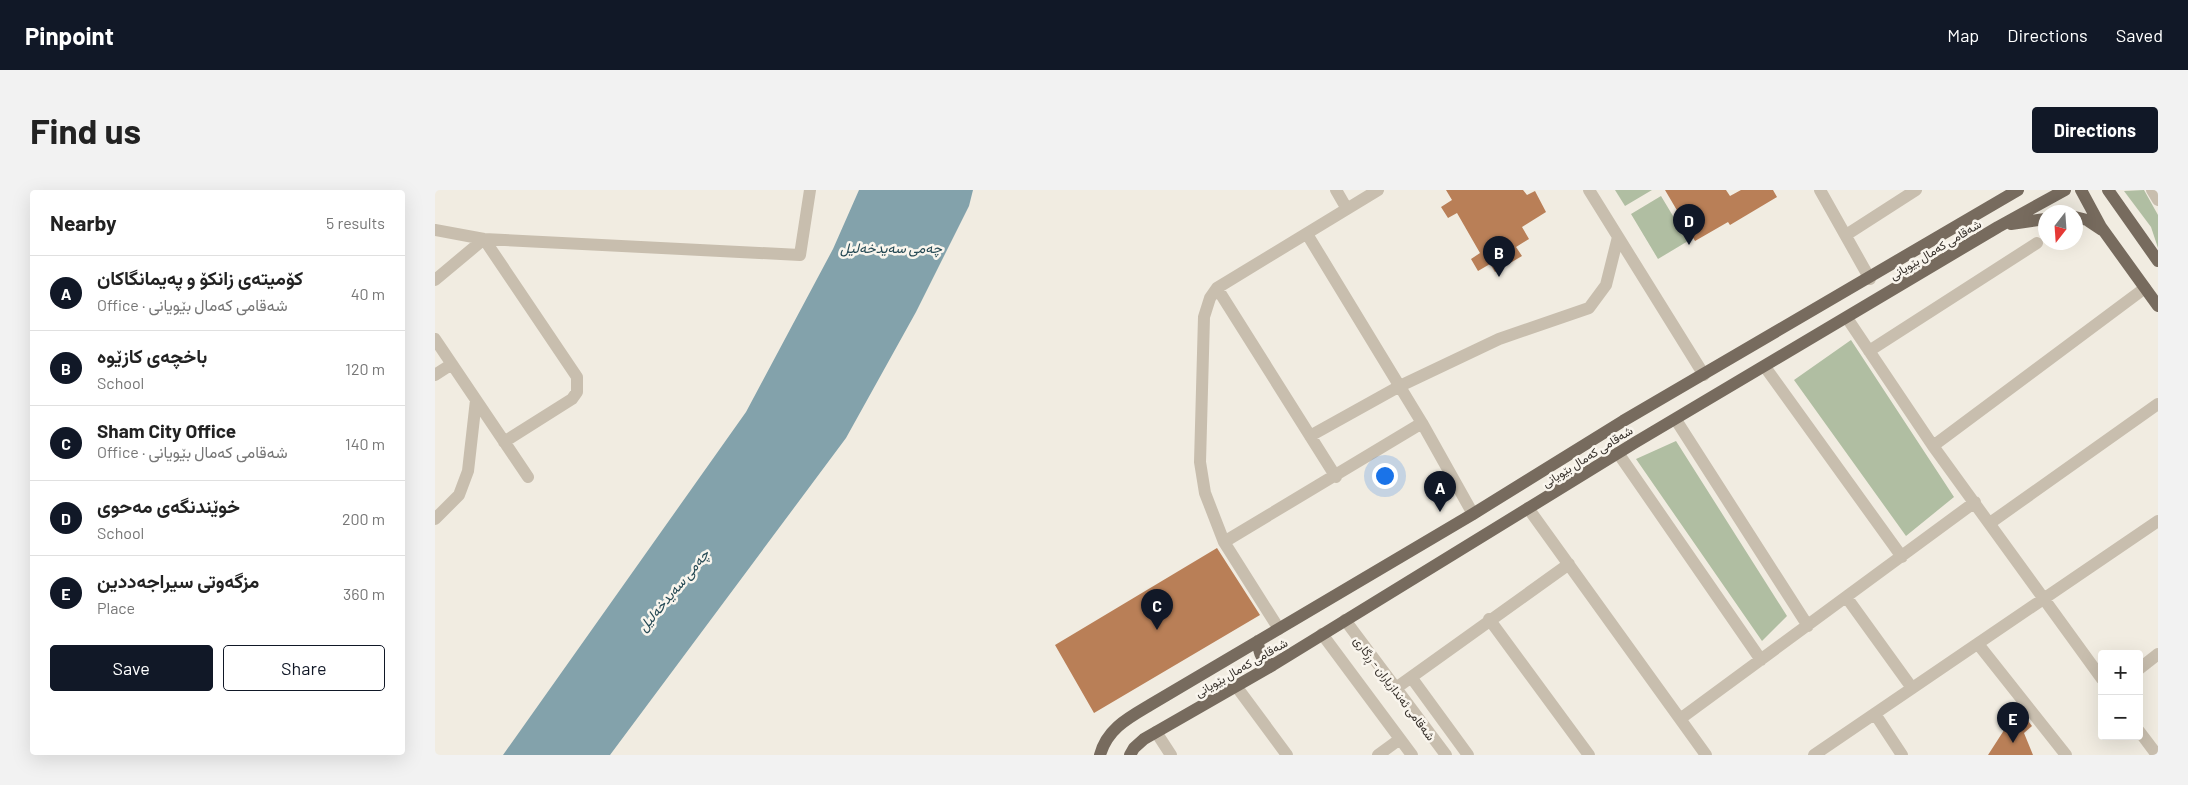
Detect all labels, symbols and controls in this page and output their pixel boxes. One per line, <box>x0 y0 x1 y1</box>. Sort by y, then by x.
text: Pinpoint <box>25 21 114 50</box>
text: Map <box>1947 24 1979 46</box>
text: Directions <box>2007 24 2088 46</box>
text: Saved <box>2116 24 2163 46</box>
button: Directions <box>2032 107 2158 153</box>
text: Find us <box>30 109 141 151</box>
pin: D <box>1673 204 1705 245</box>
north arrow <box>2038 205 2083 250</box>
text: Nearby <box>50 210 116 235</box>
text: 5 results <box>326 213 385 232</box>
street label: شەقامی کەمال بێویانی <box>1887 216 1984 284</box>
pin: B <box>1483 236 1515 277</box>
water label: چەمی سەیدخەلیل <box>840 239 943 258</box>
text: کۆمیتەی زانکۆ و پەیمانگاکان <box>97 266 303 289</box>
text: A <box>61 284 71 303</box>
text: 40 m <box>351 284 385 303</box>
text: Office · شەقامی کەمال بێویانی <box>97 295 288 314</box>
text: باخچەی کازێوە <box>97 344 207 367</box>
text: B <box>61 359 71 378</box>
text: 120 m <box>345 359 385 378</box>
text: School <box>97 373 144 392</box>
text: Sham City Office <box>97 419 236 442</box>
street label: شەقامی کەمال بێویانی <box>1539 422 1636 491</box>
text: C <box>61 434 71 453</box>
text: 140 m <box>345 434 385 453</box>
text: Office · شەقامی کەمال بێویانی <box>97 442 288 461</box>
your location <box>1372 463 1398 489</box>
pin: A <box>1424 471 1456 512</box>
text: خوێندنگەی مەحوی <box>97 494 240 517</box>
text: D <box>61 509 71 528</box>
text: 200 m <box>342 509 385 528</box>
text: School <box>97 523 144 542</box>
water label: چەمی سەیدخەلیل <box>634 545 714 636</box>
text: مزگەوتی سیراجەددین <box>97 569 259 592</box>
text: E <box>61 584 71 603</box>
text: 360 m <box>343 584 385 603</box>
pin: C <box>1141 589 1173 630</box>
text: Place <box>97 598 135 617</box>
street label: شەقامی ئەندازیاران - ڕزگاری <box>1348 633 1439 745</box>
street label: شەقامی کەمال بێویانی <box>1192 635 1291 701</box>
button: Save <box>50 645 213 691</box>
button: Share <box>223 645 385 691</box>
map controls <box>2098 650 2143 740</box>
button: + <box>2098 650 2143 695</box>
button: − <box>2098 695 2143 740</box>
pin: E <box>1997 702 2029 743</box>

